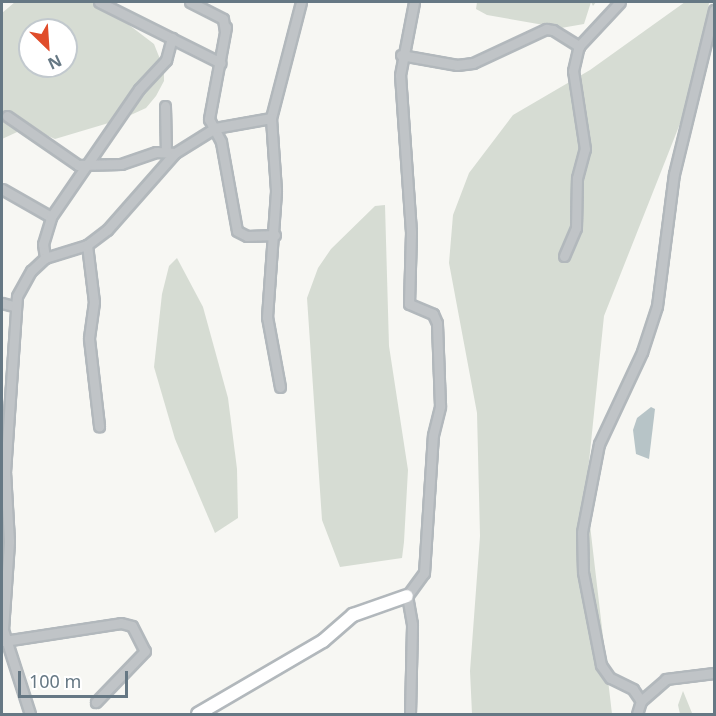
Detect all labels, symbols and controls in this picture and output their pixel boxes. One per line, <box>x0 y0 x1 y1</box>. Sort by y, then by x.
north arrow <box>18 18 78 78</box>
text: N <box>44 50 65 75</box>
scale bar <box>21 659 130 697</box>
text: 100 m <box>29 669 81 693</box>

